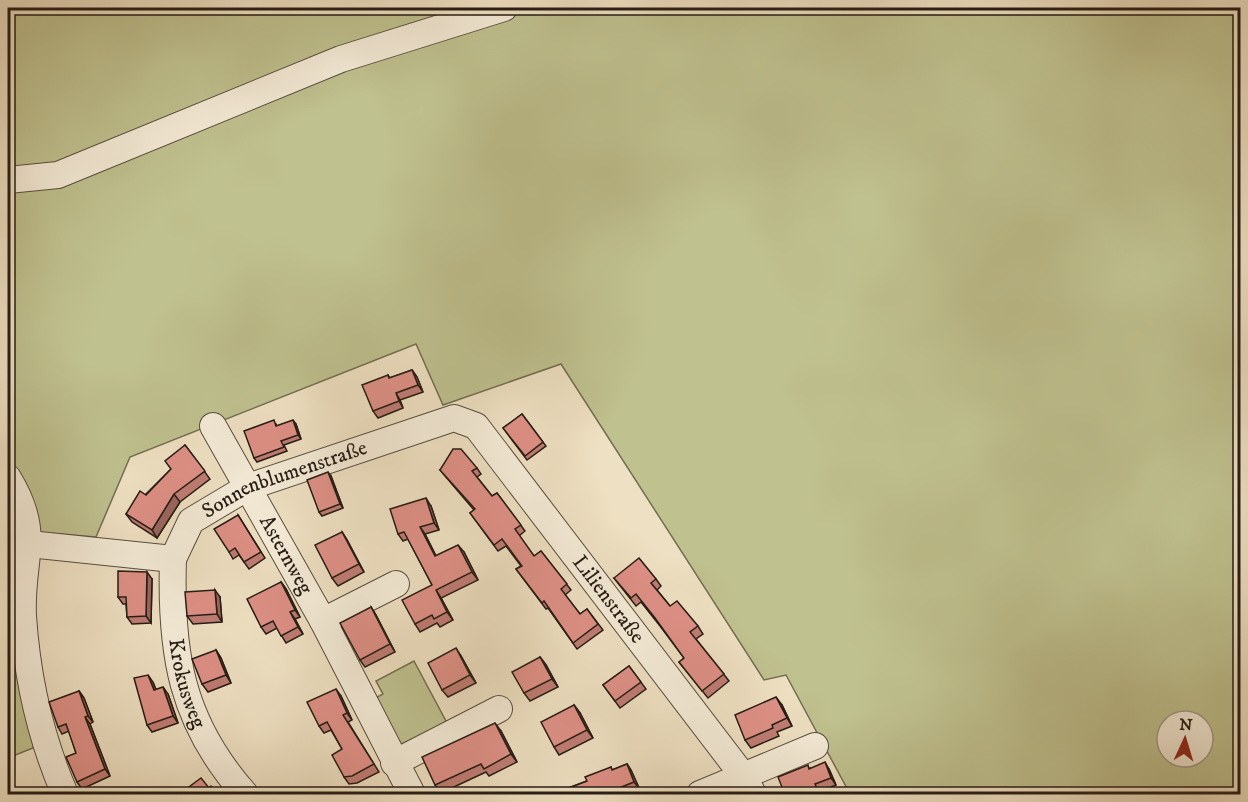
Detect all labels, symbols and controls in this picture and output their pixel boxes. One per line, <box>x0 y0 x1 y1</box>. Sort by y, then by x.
street label: Sonnenblumenstraße <box>197 435 371 524</box>
street label: Asternweg <box>253 511 319 600</box>
street label: Lilienstraße <box>567 550 650 649</box>
street label: Krokusweg <box>162 637 212 734</box>
north arrow <box>1155 709 1215 769</box>
text: N <box>1179 715 1193 735</box>

